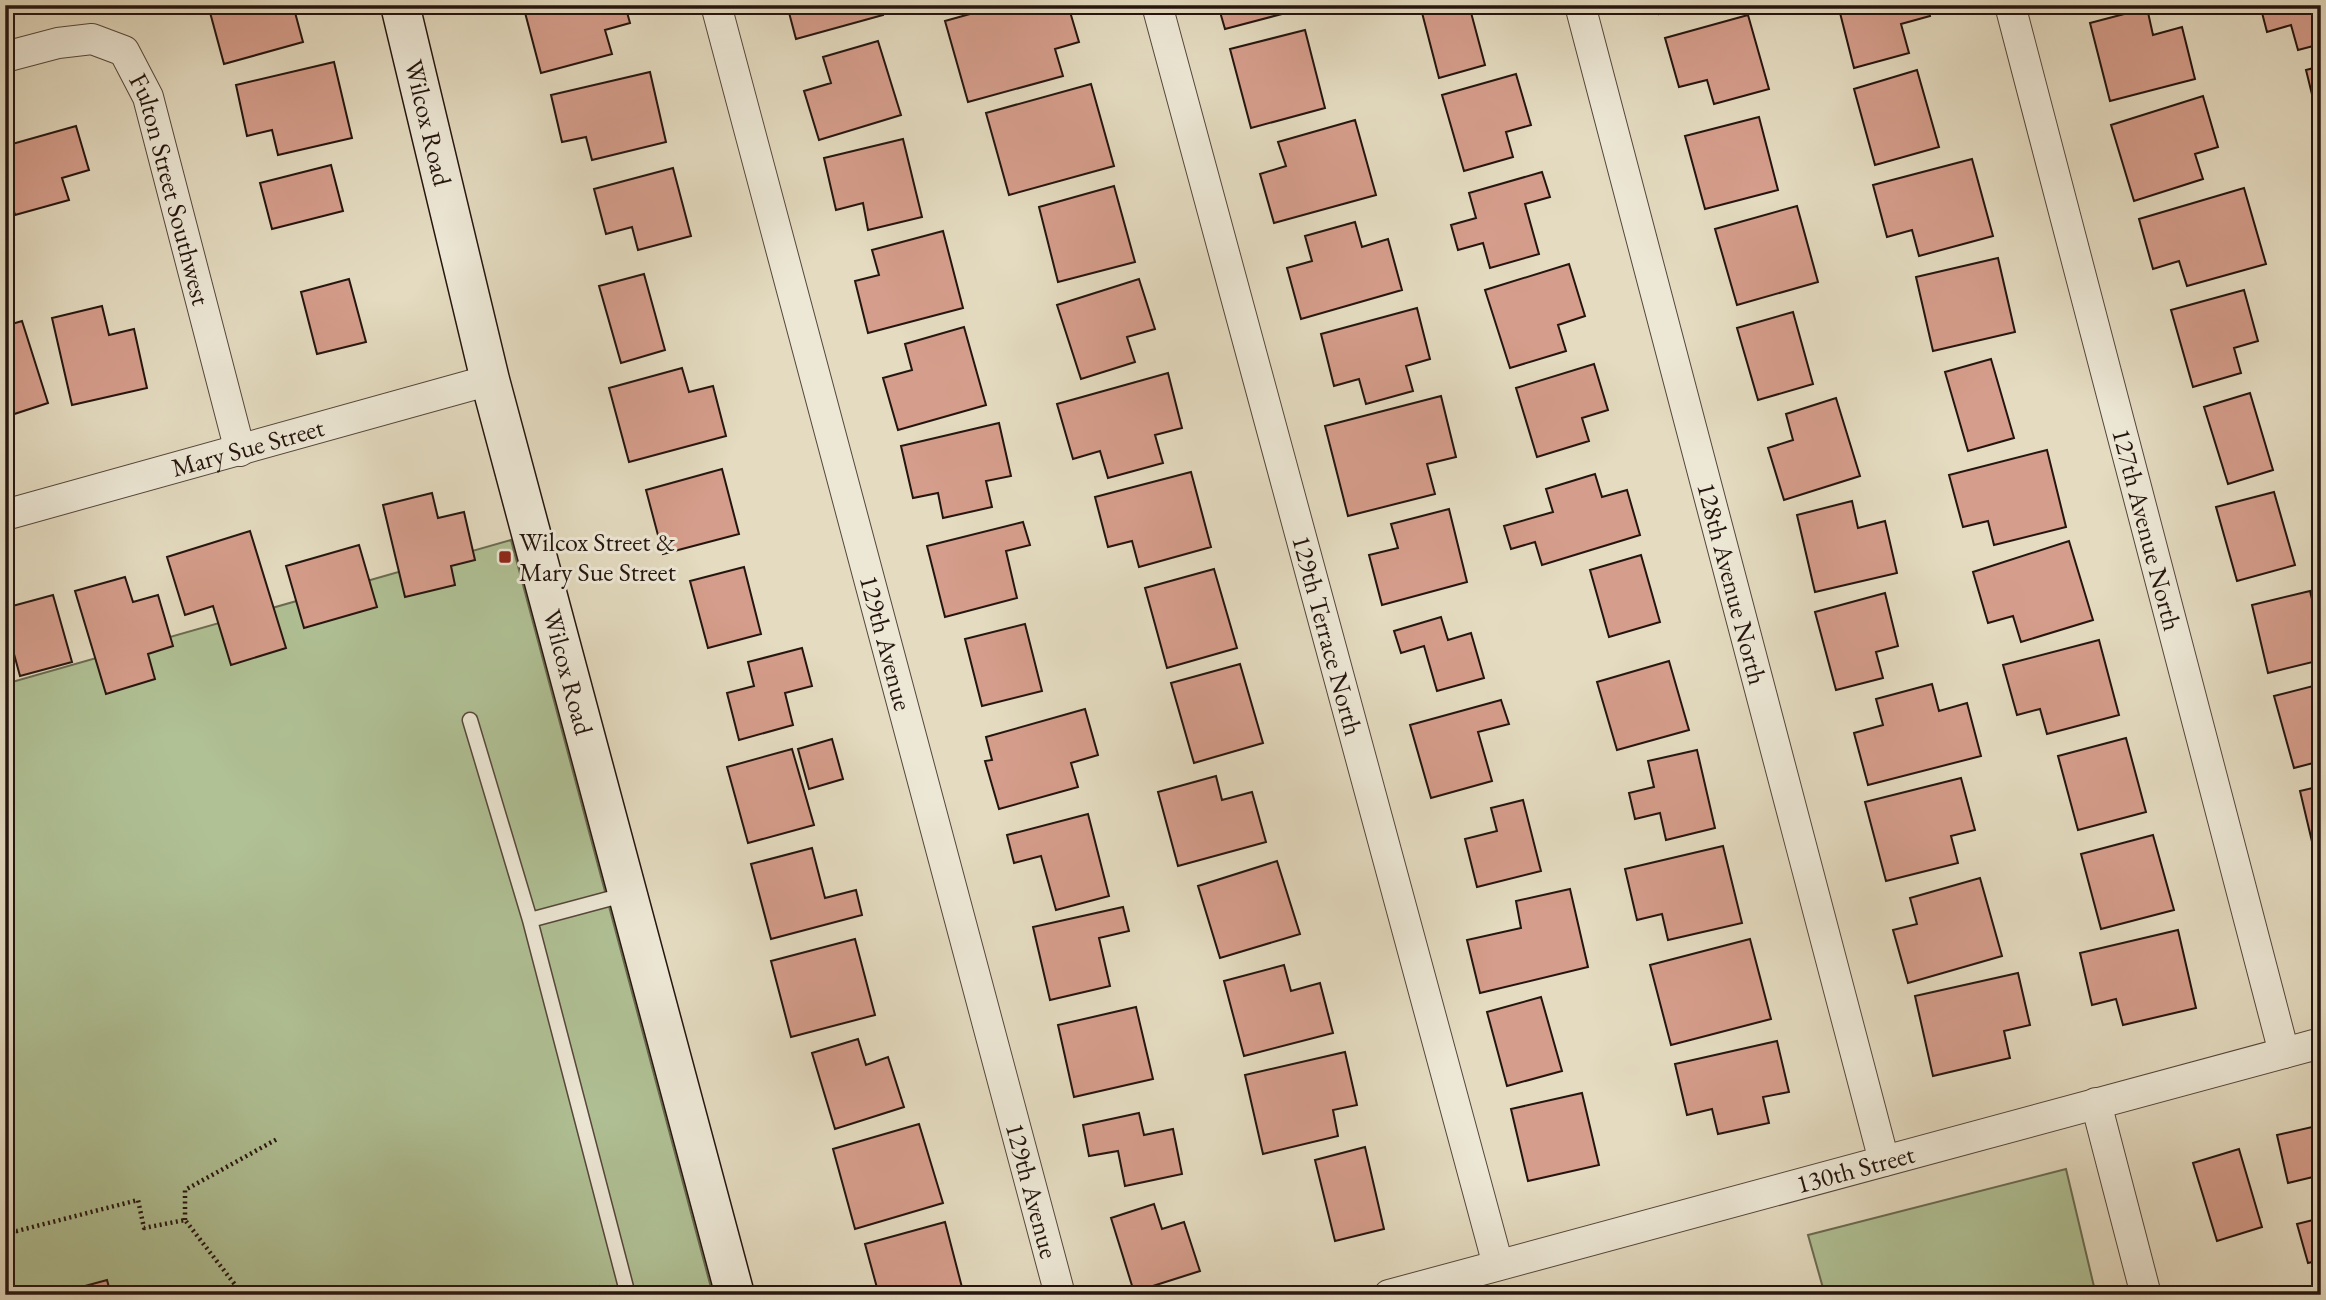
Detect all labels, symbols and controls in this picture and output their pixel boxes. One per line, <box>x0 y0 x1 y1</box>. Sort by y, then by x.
street label: Wilcox Road <box>397 56 460 190</box>
street label: Fulton Street Southwest <box>122 67 218 309</box>
street label: Mary Sue Street <box>168 410 328 485</box>
street label: 127th Avenue North <box>2104 425 2190 634</box>
street label: 128th Avenue North <box>1689 479 1775 688</box>
place label: Wilcox Street & Mary Sue Street <box>519 525 676 589</box>
street label: 129th Terrace North <box>1284 531 1371 739</box>
marker: Wilcox Street & Mary Sue Street <box>497 549 513 565</box>
street label: 129th Avenue <box>852 571 920 714</box>
street label: Wilcox Road <box>535 605 601 739</box>
street label: 129th Avenue <box>998 1119 1066 1262</box>
street label: 130th Street <box>1792 1137 1918 1201</box>

